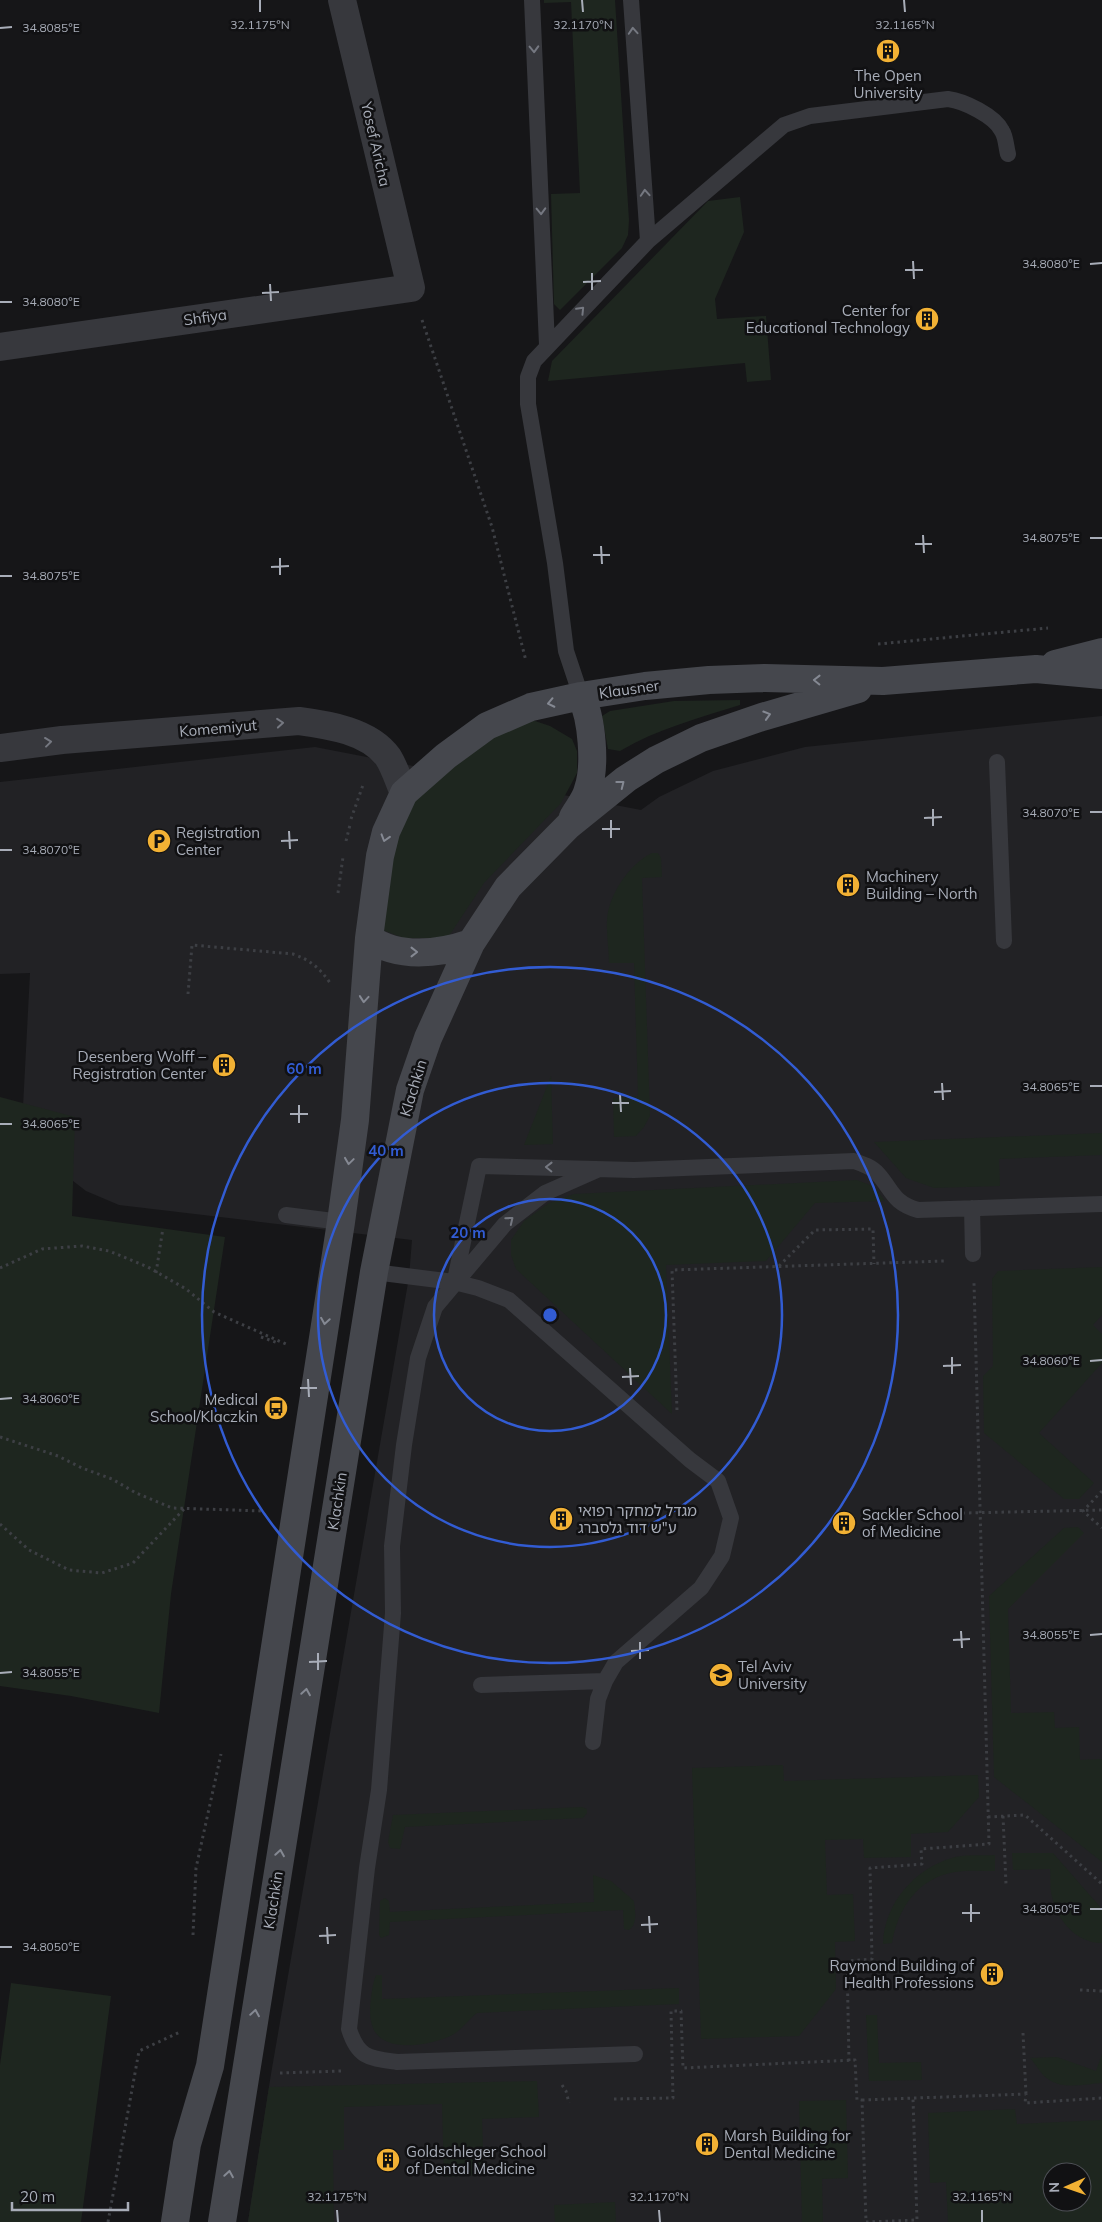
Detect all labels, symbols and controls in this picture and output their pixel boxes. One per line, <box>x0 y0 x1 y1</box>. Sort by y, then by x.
text: 32.1175°N <box>230 17 290 32</box>
text: 32.1170°N <box>553 17 613 32</box>
text: 32.1165°N <box>875 17 935 32</box>
text: 34.8085°E <box>22 20 80 35</box>
one-way arrow <box>628 26 639 34</box>
building icon: The Open University <box>875 38 901 64</box>
one-way arrow <box>529 45 540 53</box>
place label: The Open University <box>853 66 923 102</box>
street label: Yosef Aricha <box>357 99 395 188</box>
one-way arrow <box>639 189 650 197</box>
one-way arrow <box>536 207 547 215</box>
text: 34.8080°E <box>1022 256 1080 271</box>
text: 34.8080°E <box>22 294 80 309</box>
place label: Center for Educational Technology <box>746 301 911 337</box>
street label: Shfiya <box>182 305 228 329</box>
building icon: Center for Educational Technology <box>914 306 940 332</box>
one-way arrow <box>575 307 584 316</box>
text: 34.8075°E <box>1022 530 1080 545</box>
text: 34.8075°E <box>22 568 80 583</box>
one-way arrow <box>813 674 821 685</box>
street label: Klausner <box>598 675 661 703</box>
one-way arrow <box>547 697 556 707</box>
one-way arrow <box>763 711 771 721</box>
street label: Komemiyut <box>178 715 258 741</box>
one-way arrow <box>276 718 284 729</box>
one-way arrow <box>45 737 53 748</box>
one-way arrow <box>615 781 624 789</box>
text: 34.8070°E <box>1022 805 1080 820</box>
place label: Registration Center <box>176 823 260 859</box>
parking icon: Registration Center <box>146 828 172 854</box>
one-way arrow <box>381 833 391 842</box>
text: 34.8070°E <box>22 842 80 857</box>
place label: Machinery Building – North <box>866 867 977 903</box>
building icon: Machinery Building – North <box>835 872 861 898</box>
one-way arrow <box>411 947 419 957</box>
one-way arrow <box>359 995 370 1003</box>
place label: Desenberg Wolff – Registration Center <box>72 1047 207 1083</box>
building icon: Desenberg Wolff – Registration Center <box>211 1052 237 1078</box>
street label: Klachkin <box>395 1057 431 1119</box>
text: 60 m <box>286 1059 322 1078</box>
text: 34.8065°E <box>1022 1079 1080 1094</box>
text: 34.8065°E <box>22 1116 80 1131</box>
text: 40 m <box>368 1141 404 1160</box>
one-way arrow <box>344 1156 354 1165</box>
one-way arrow <box>544 1162 552 1173</box>
one-way arrow <box>504 1218 513 1226</box>
text: 20 m <box>450 1223 486 1242</box>
centre of rings <box>541 1306 559 1324</box>
one-way arrow <box>321 1317 331 1326</box>
text: 34.8060°E <box>1022 1353 1080 1368</box>
place label: Medical School/Klaczkin <box>150 1390 258 1426</box>
text: 34.8060°E <box>22 1391 80 1406</box>
bus stop icon: Medical School/Klaczkin <box>263 1395 289 1421</box>
street label: Klachkin <box>323 1471 351 1531</box>
place label: מגדל למחקר רפואי ע"ש דוד גלסברג <box>578 1501 697 1537</box>
place label: Sackler School of Medicine <box>862 1505 963 1541</box>
building icon: מגדל למחקר רפואי ע"ש דוד גלסברג <box>548 1506 574 1532</box>
building icon: Sackler School of Medicine <box>831 1510 857 1536</box>
text: 34.8055°E <box>1022 1627 1080 1642</box>
place label: Tel Aviv University <box>738 1657 807 1693</box>
school or university icon: Tel Aviv University <box>708 1662 734 1688</box>
text: 34.8055°E <box>22 1665 80 1680</box>
one-way arrow <box>301 1688 311 1697</box>
one-way arrow <box>275 1849 285 1857</box>
street label: Klachkin <box>259 1870 287 1930</box>
text: 34.8050°E <box>1022 1901 1080 1916</box>
text: 34.8050°E <box>22 1939 80 1954</box>
place label: Raymond Building of Health Professions <box>829 1956 975 1992</box>
building icon: Raymond Building of Health Professions <box>979 1961 1005 1987</box>
one-way arrow <box>249 2009 259 2018</box>
place label: Marsh Building for Dental Medicine <box>724 2126 851 2162</box>
building icon: Marsh Building for Dental Medicine <box>694 2131 720 2157</box>
place label: Goldschleger School of Dental Medicine <box>406 2142 546 2178</box>
building icon: Goldschleger School of Dental Medicine <box>375 2147 401 2173</box>
north arrow <box>1042 2162 1092 2212</box>
one-way arrow <box>223 2169 233 2178</box>
scale bar <box>12 2180 129 2212</box>
text: N <box>1045 2182 1063 2193</box>
text: 20 m <box>20 2187 55 2206</box>
text: 32.1175°N <box>307 2189 367 2204</box>
text: 32.1170°N <box>629 2189 689 2204</box>
text: 32.1165°N <box>952 2189 1012 2204</box>

